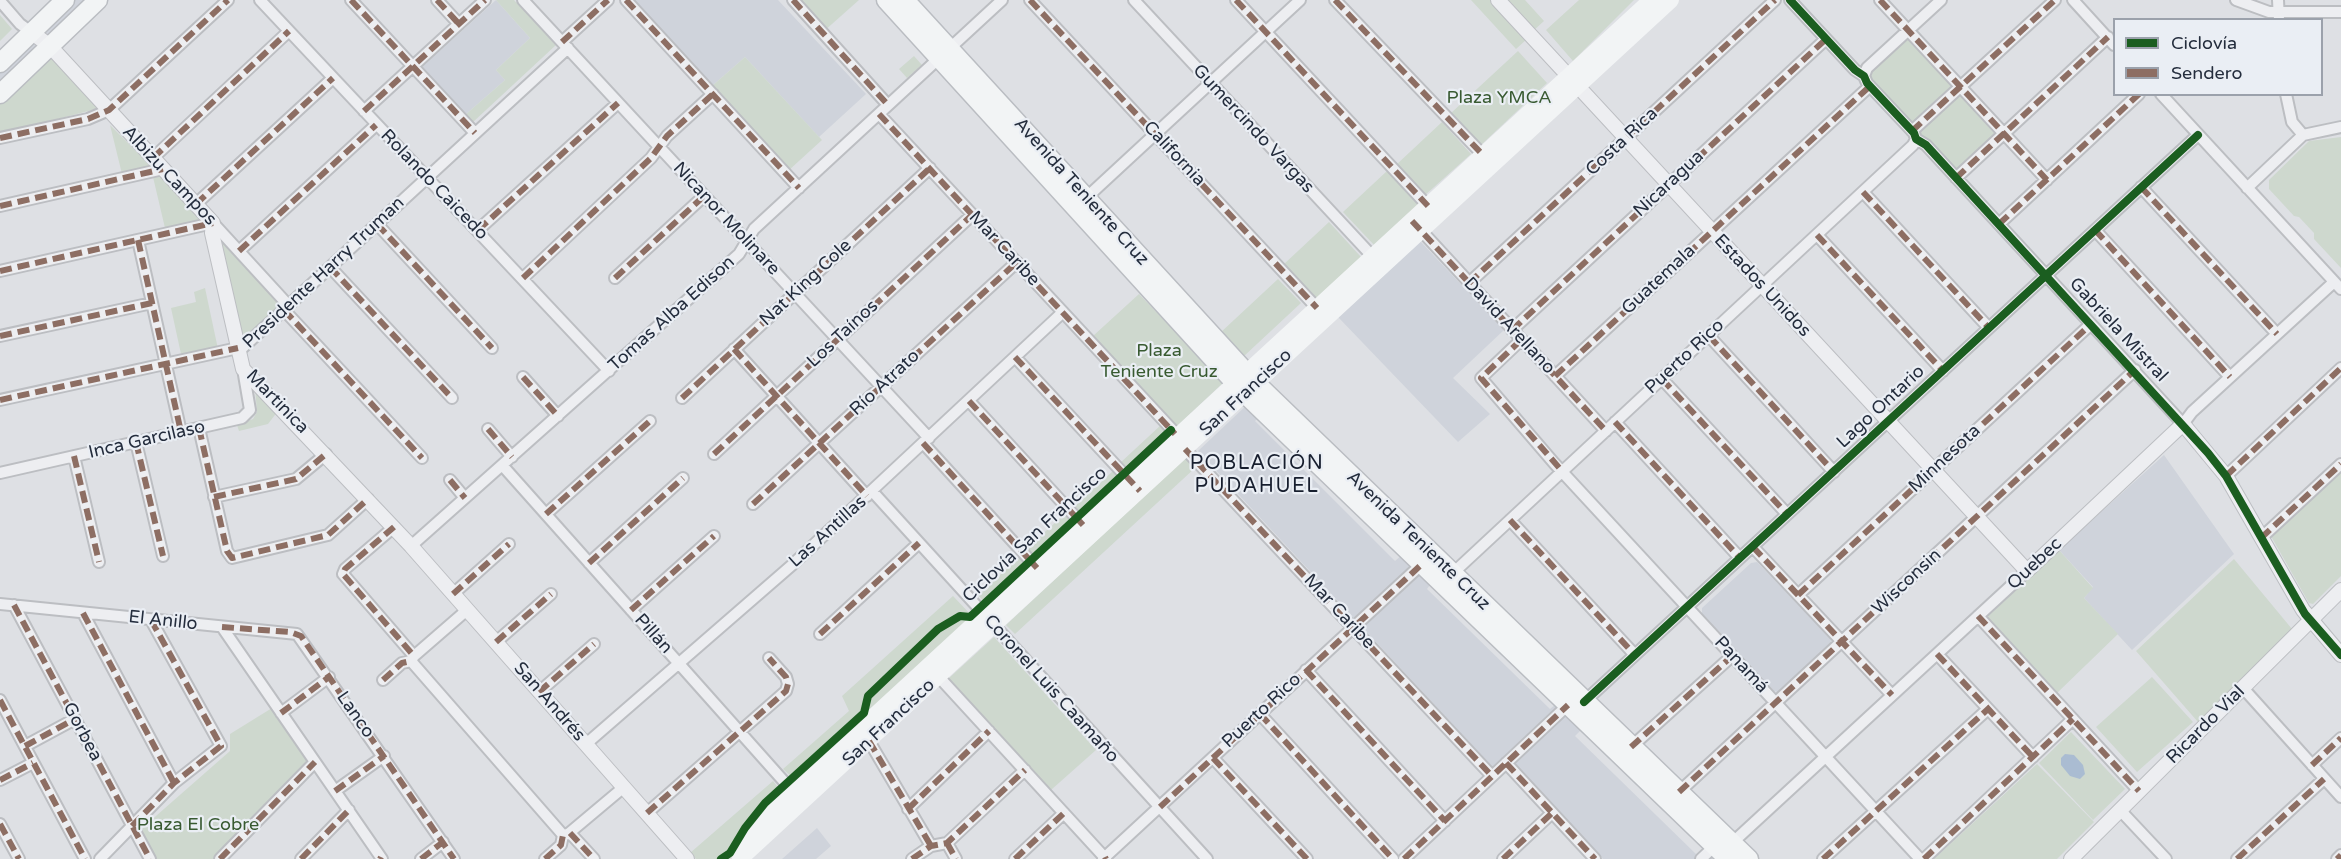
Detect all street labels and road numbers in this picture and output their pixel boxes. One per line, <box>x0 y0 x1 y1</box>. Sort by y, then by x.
street label: Gumercindo Vargas <box>1188 60 1318 198</box>
street label: Costa Rica <box>1582 103 1662 181</box>
street label: Avenida Teniente Cruz <box>1009 114 1153 270</box>
street label: California <box>1138 117 1210 191</box>
street label: Albizu Campos <box>117 122 221 230</box>
street label: Rolando Caicedo <box>376 125 492 245</box>
street label: Nicaragua <box>1629 146 1709 222</box>
street label: Nicanor Molinare <box>668 158 784 280</box>
street label: Presidente Harry Truman <box>239 192 409 354</box>
street label: Mar Caribe <box>964 207 1044 291</box>
street label: Estados Unidos <box>1709 230 1815 342</box>
street label: Nat King Cole <box>756 235 856 331</box>
street label: Guatemala <box>1618 241 1700 319</box>
street label: Tomas Alba Edison <box>604 252 740 376</box>
street label: David Arellano <box>1459 273 1559 379</box>
street label: Gabriela Mistral <box>2064 273 2172 387</box>
street label: Los Taínos <box>803 296 883 372</box>
street label: Puerto Rico <box>1641 315 1729 399</box>
street label: Río Atrato <box>846 345 924 421</box>
street label: San Francisco <box>1195 345 1297 441</box>
street label: Lago Ontario <box>1833 361 1929 453</box>
street label: Martinica <box>241 365 313 439</box>
street label: Inca Garcilaso <box>87 416 207 464</box>
street label: Minnesota <box>1905 420 1985 498</box>
street label: Ciclovía San Francisco <box>958 463 1112 607</box>
street label: Avenida Teniente Cruz <box>1342 467 1494 615</box>
street label: Las Antillas <box>785 492 871 572</box>
street label: Quebec <box>2003 533 2067 595</box>
street label: Wisconsin <box>1868 545 1946 619</box>
street label: Mar Caribe <box>1299 570 1379 654</box>
street label: El Anillo <box>127 607 199 635</box>
street label: Pillán <box>629 610 677 658</box>
street label: Coronel Luis Caamaño <box>979 611 1123 767</box>
street label: Panamá <box>1709 632 1773 698</box>
street label: San Andrés <box>509 658 589 746</box>
street label: Puerto Rico <box>1218 669 1306 753</box>
street label: San Francisco <box>838 675 940 771</box>
street label: Ricardo Vial <box>2162 681 2250 769</box>
street label: Lanco <box>331 688 379 742</box>
street label: Gorbea <box>58 699 106 765</box>

